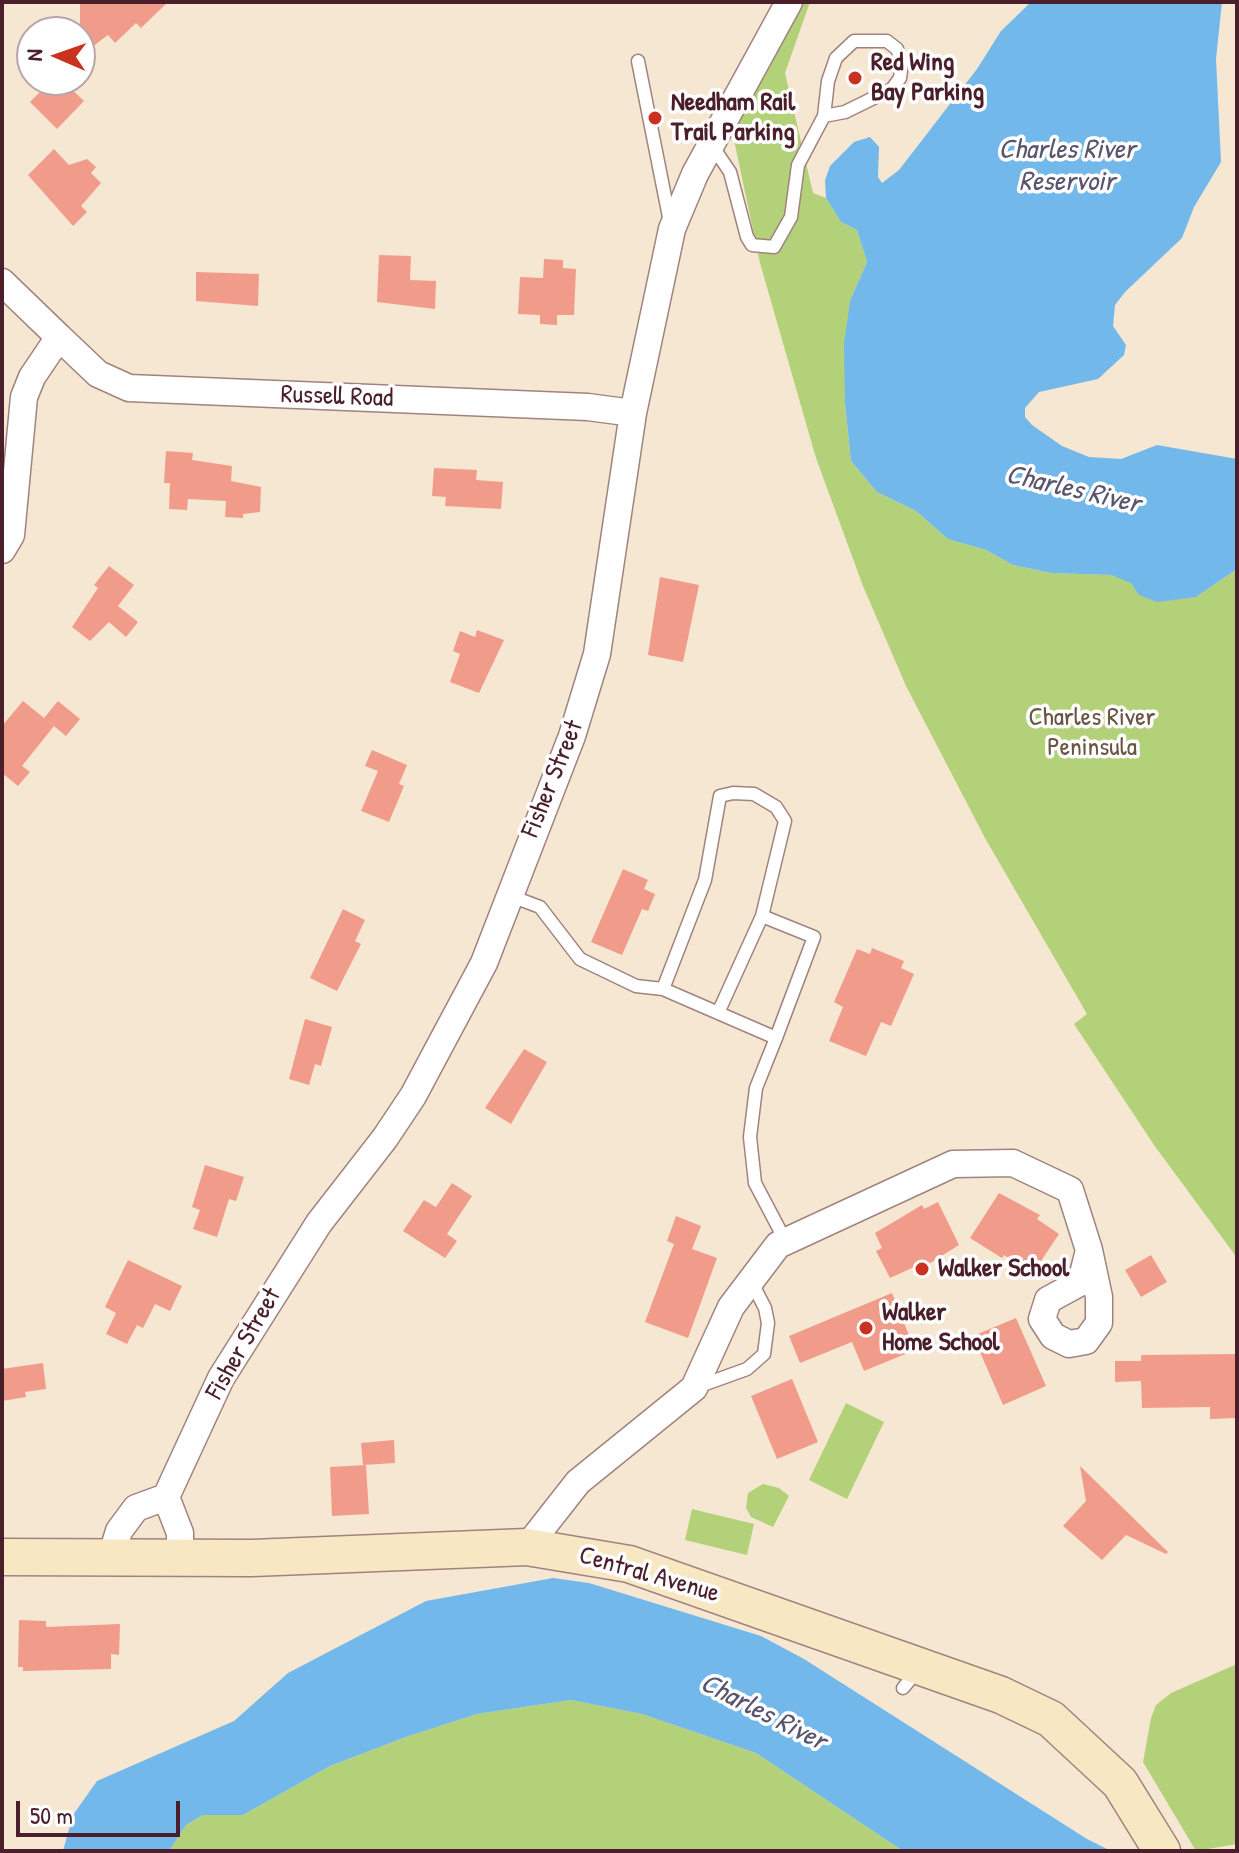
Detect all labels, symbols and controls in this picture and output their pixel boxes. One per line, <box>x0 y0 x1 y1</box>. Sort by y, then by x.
north arrow <box>16 16 96 96</box>
place label: Red Wing Bay Parking <box>871 47 984 108</box>
text: N <box>19 49 49 62</box>
marker: Red Wing Bay Parking <box>846 69 864 87</box>
place label: Needham Rail Trail Parking <box>671 87 795 148</box>
marker: Needham Rail Trail Parking <box>646 109 664 127</box>
water label: Charles River Reservoir <box>999 134 1135 200</box>
street label: Russell Road <box>280 379 394 415</box>
water label: Charles River <box>1003 458 1143 522</box>
park label: Charles River Peninsula <box>1028 702 1156 764</box>
street label: Fisher Street <box>515 716 591 842</box>
place label: Walker School <box>938 1253 1069 1285</box>
marker: Walker School <box>913 1260 931 1278</box>
street label: Fisher Street <box>200 1283 288 1405</box>
place label: Walker Home School <box>882 1297 999 1358</box>
marker: Walker Home School <box>857 1319 875 1337</box>
street label: Central Avenue <box>575 1540 723 1610</box>
water label: Charles River <box>694 1667 832 1759</box>
scale bar <box>20 1785 184 1835</box>
text: 50 m <box>30 1799 73 1831</box>

